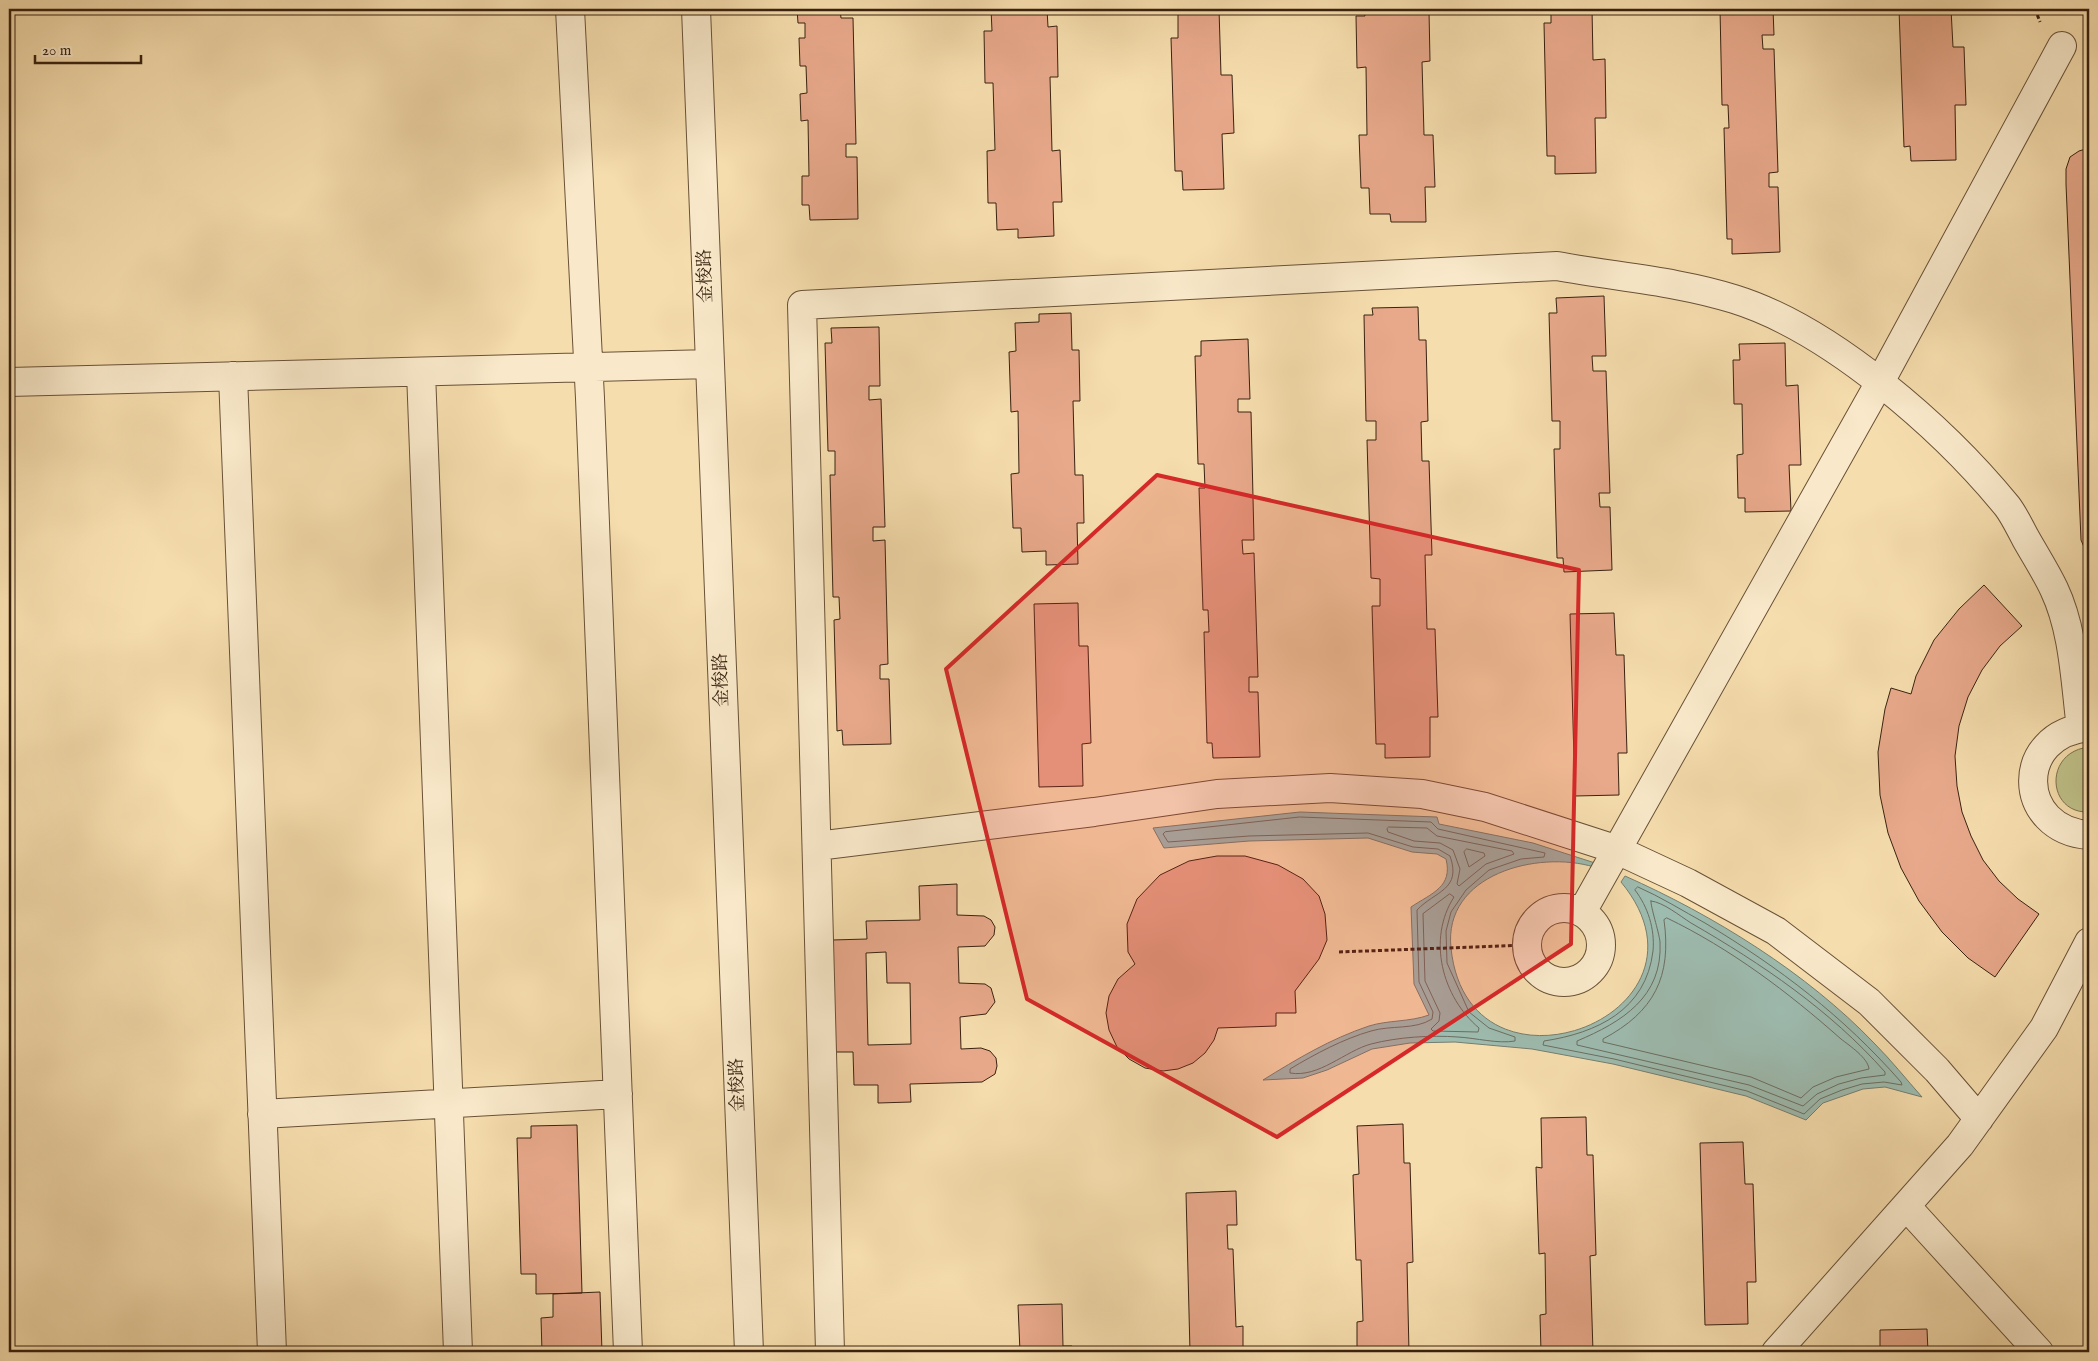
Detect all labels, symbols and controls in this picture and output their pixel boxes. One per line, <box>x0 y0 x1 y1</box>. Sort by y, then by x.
scale bar <box>35 32 141 64</box>
text: 20 m <box>42 41 72 60</box>
street label: 金梭路 <box>694 249 718 303</box>
street label: 金梭路 <box>710 653 734 707</box>
street label: 金梭路 <box>726 1058 750 1112</box>

